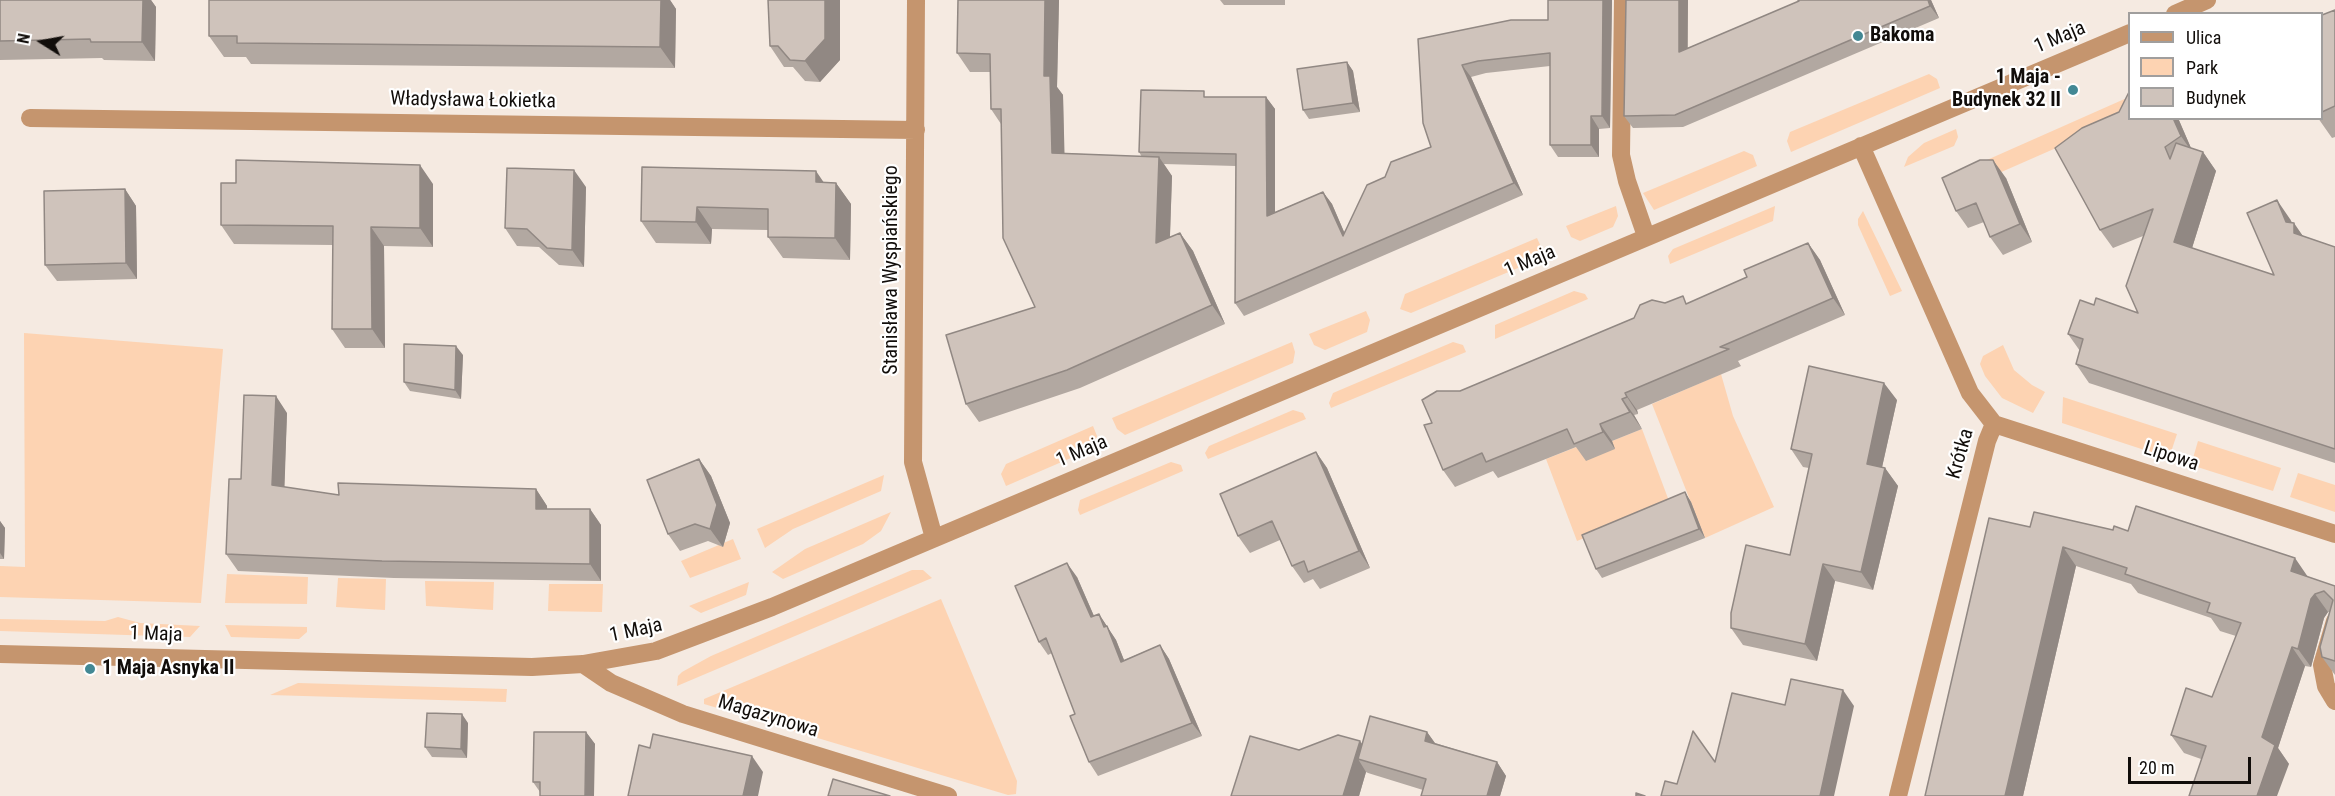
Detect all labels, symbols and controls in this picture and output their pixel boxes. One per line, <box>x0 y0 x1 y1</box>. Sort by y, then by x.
north arrow <box>12 12 72 72</box>
legend <box>2128 12 2323 120</box>
street label: 1 Maja <box>2031 17 2089 59</box>
place label: Bakoma <box>1870 24 1934 48</box>
text: Ulica <box>2186 27 2221 48</box>
marker: Bakoma <box>1851 29 1865 43</box>
text: N <box>14 32 34 45</box>
text: Park <box>2186 57 2218 78</box>
place label: 1 Maja - Budynek 32 II <box>1952 66 2061 113</box>
marker: 1 Maja - Budynek 32 II <box>2066 83 2080 97</box>
text: Budynek <box>2186 87 2246 108</box>
street label: Władysława Łokietka <box>390 88 556 114</box>
street label: Stanisława Wyspiańskiego <box>880 165 904 375</box>
street label: 1 Maja <box>1501 241 1559 283</box>
street label: Krótka <box>1942 426 1980 482</box>
street label: 1 Maja <box>1053 431 1111 473</box>
street label: Lipowa <box>2140 437 2202 477</box>
street label: 1 Maja <box>607 614 665 648</box>
street label: 1 Maja <box>129 622 183 648</box>
place label: 1 Maja Asnyka II <box>102 657 234 681</box>
marker: 1 Maja Asnyka II <box>83 662 97 676</box>
street label: Magazynowa <box>715 690 821 744</box>
scale bar <box>2131 745 2254 783</box>
text: 20 m <box>2139 757 2174 778</box>

